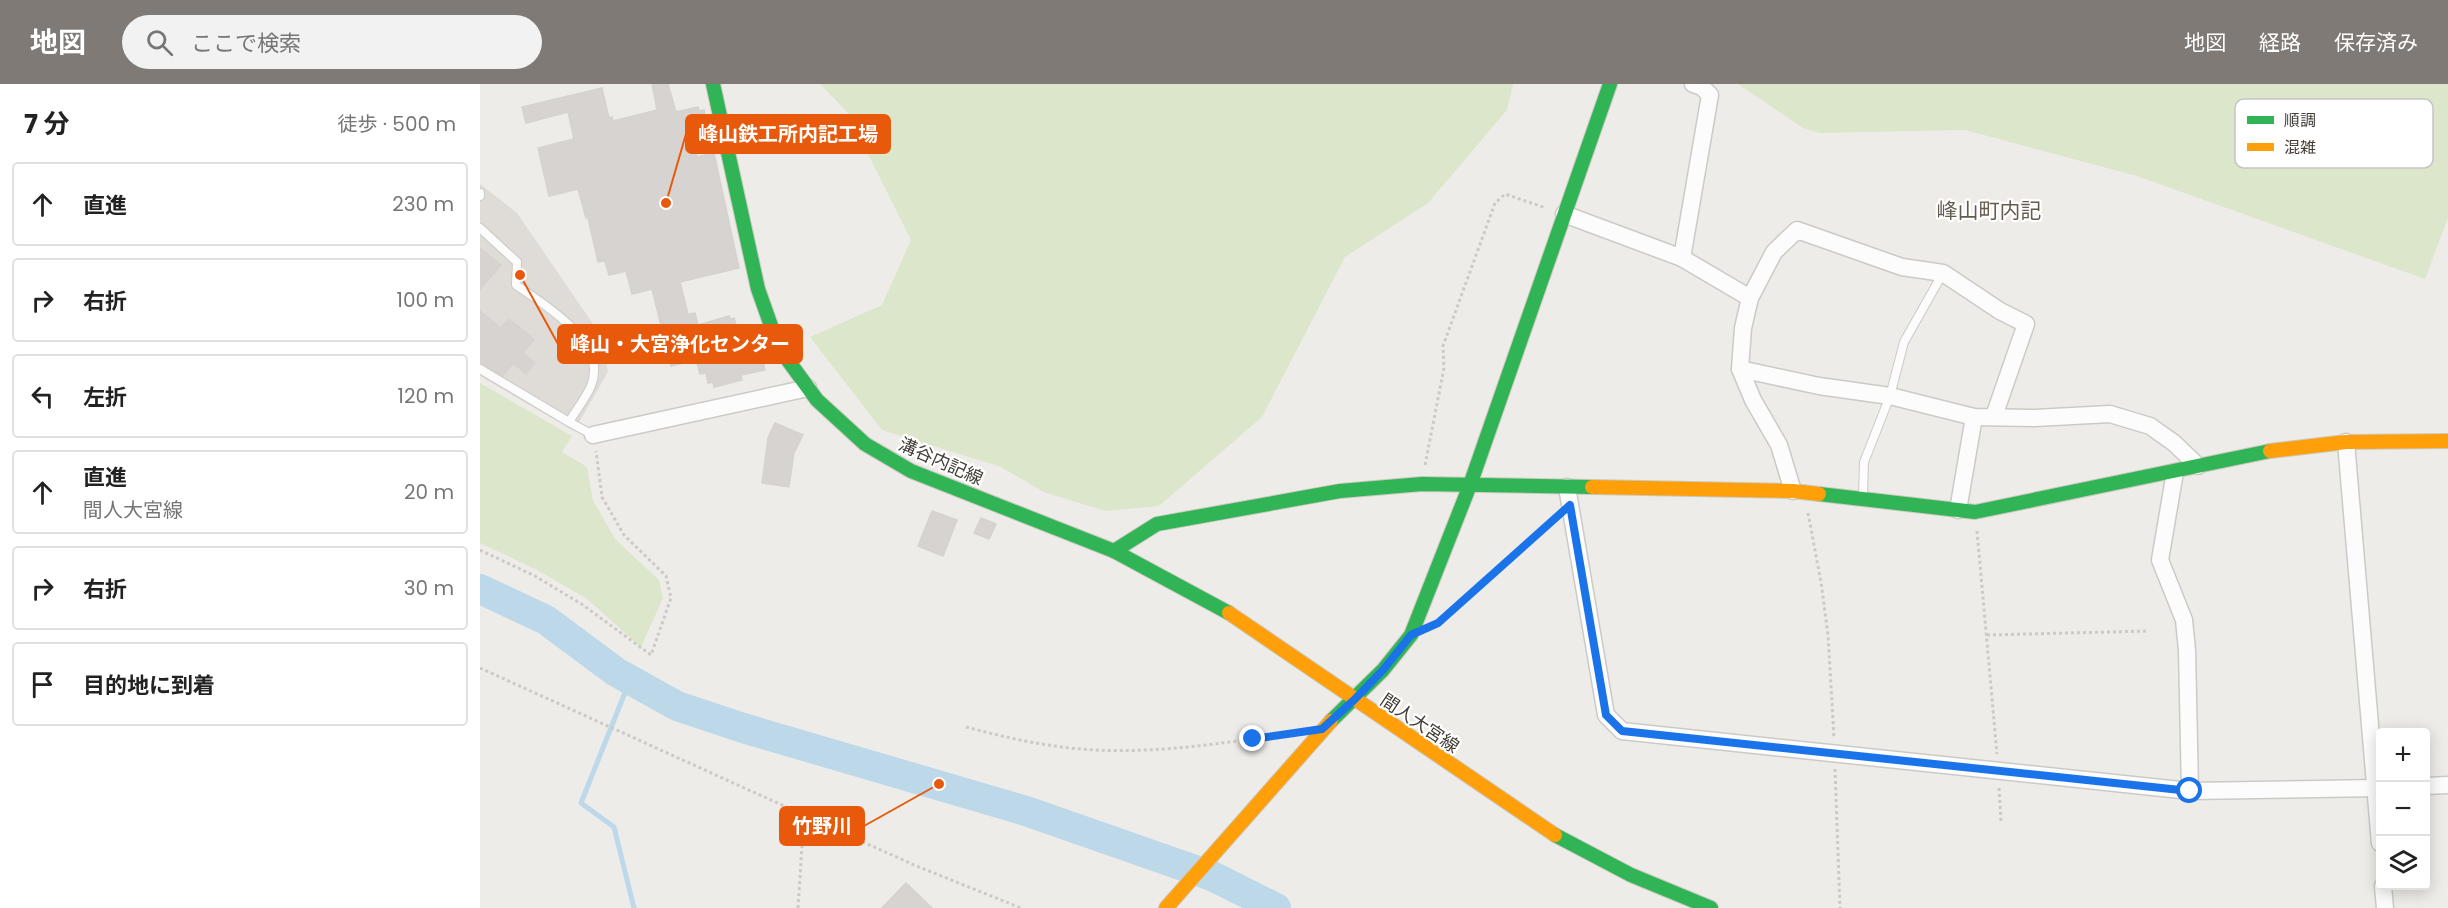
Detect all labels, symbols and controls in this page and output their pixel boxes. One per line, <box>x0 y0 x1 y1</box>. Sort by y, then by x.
search box <box>122 15 542 69</box>
text: 地図 <box>30 23 86 62</box>
icon: search <box>143 26 176 59</box>
text: ここで検索 <box>191 28 301 59</box>
text: 地図 <box>2184 28 2226 57</box>
text: 経路 <box>2259 28 2301 57</box>
text: 保存済み <box>2334 28 2418 57</box>
legend <box>2235 99 2433 168</box>
text: 7 分 <box>24 106 69 142</box>
text: 順調 <box>2284 109 2316 132</box>
text: 徒歩 · 500 m <box>337 110 456 138</box>
callout: 峰山鉄工所内記工場 <box>686 115 890 153</box>
text: 峰山鉄工所内記工場 <box>698 120 878 148</box>
text: 混雑 <box>2284 136 2316 159</box>
icon: ahead <box>26 188 59 221</box>
text: 直進 <box>83 190 127 221</box>
text: 230 m <box>392 190 454 218</box>
district label: 峰山町内記 <box>1937 196 2042 225</box>
icon: right <box>26 284 59 317</box>
text: 右折 <box>83 286 127 317</box>
text: 100 m <box>397 286 454 314</box>
callout: 峰山・大宮浄化センター <box>558 325 802 363</box>
text: 峰山・大宮浄化センター <box>570 330 790 358</box>
icon: left <box>26 380 59 413</box>
text: 左折 <box>83 382 127 413</box>
text: 120 m <box>398 382 454 410</box>
street label: 溝谷内記線 <box>895 431 987 491</box>
text: 直進 <box>83 462 127 493</box>
icon: ahead <box>26 476 59 509</box>
text: 20 m <box>404 478 454 506</box>
text: 間人大宮線 <box>83 496 183 524</box>
icon: right <box>26 572 59 605</box>
text: 右折 <box>83 574 127 605</box>
text: 30 m <box>404 574 454 602</box>
icon: arrive <box>26 668 59 701</box>
text: 目的地に到着 <box>83 670 215 701</box>
street label: 間人大宮線 <box>1376 687 1464 759</box>
route end <box>1239 725 1265 751</box>
map controls <box>2376 728 2430 890</box>
button: + <box>2376 728 2430 782</box>
route start <box>2176 777 2202 803</box>
button: − <box>2376 782 2430 836</box>
callout: 竹野川 <box>780 807 864 845</box>
text: 竹野川 <box>792 812 852 840</box>
button: layers <box>2376 836 2430 890</box>

